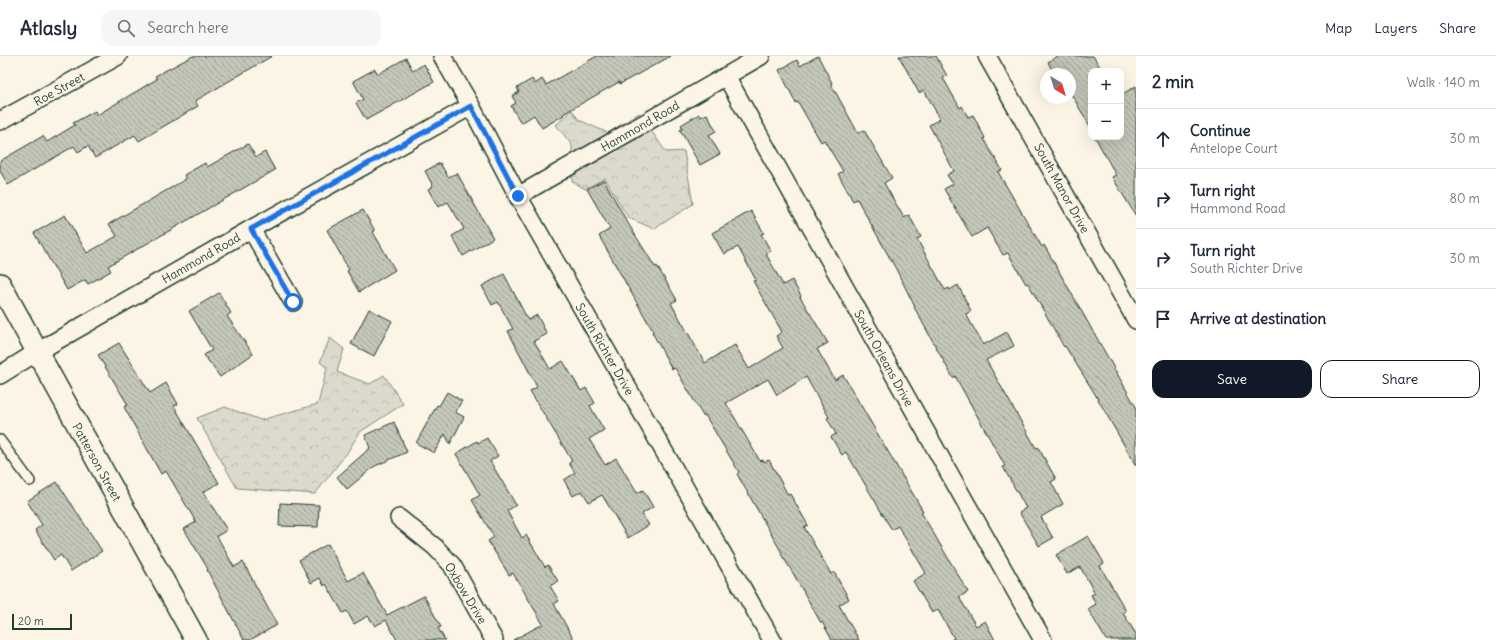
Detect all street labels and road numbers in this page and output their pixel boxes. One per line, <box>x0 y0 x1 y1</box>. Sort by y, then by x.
street label: Roe Street <box>31 69 87 109</box>
street label: Hammond Road <box>598 97 682 155</box>
street label: South Manor Drive <box>1031 140 1093 236</box>
street label: Hammond Road <box>159 229 243 287</box>
street label: South Richter Drive <box>573 300 637 398</box>
street label: South Orleans Drive <box>851 307 917 409</box>
street label: Patterson Street <box>69 420 125 504</box>
street label: Oxbow Drive <box>442 559 490 627</box>

